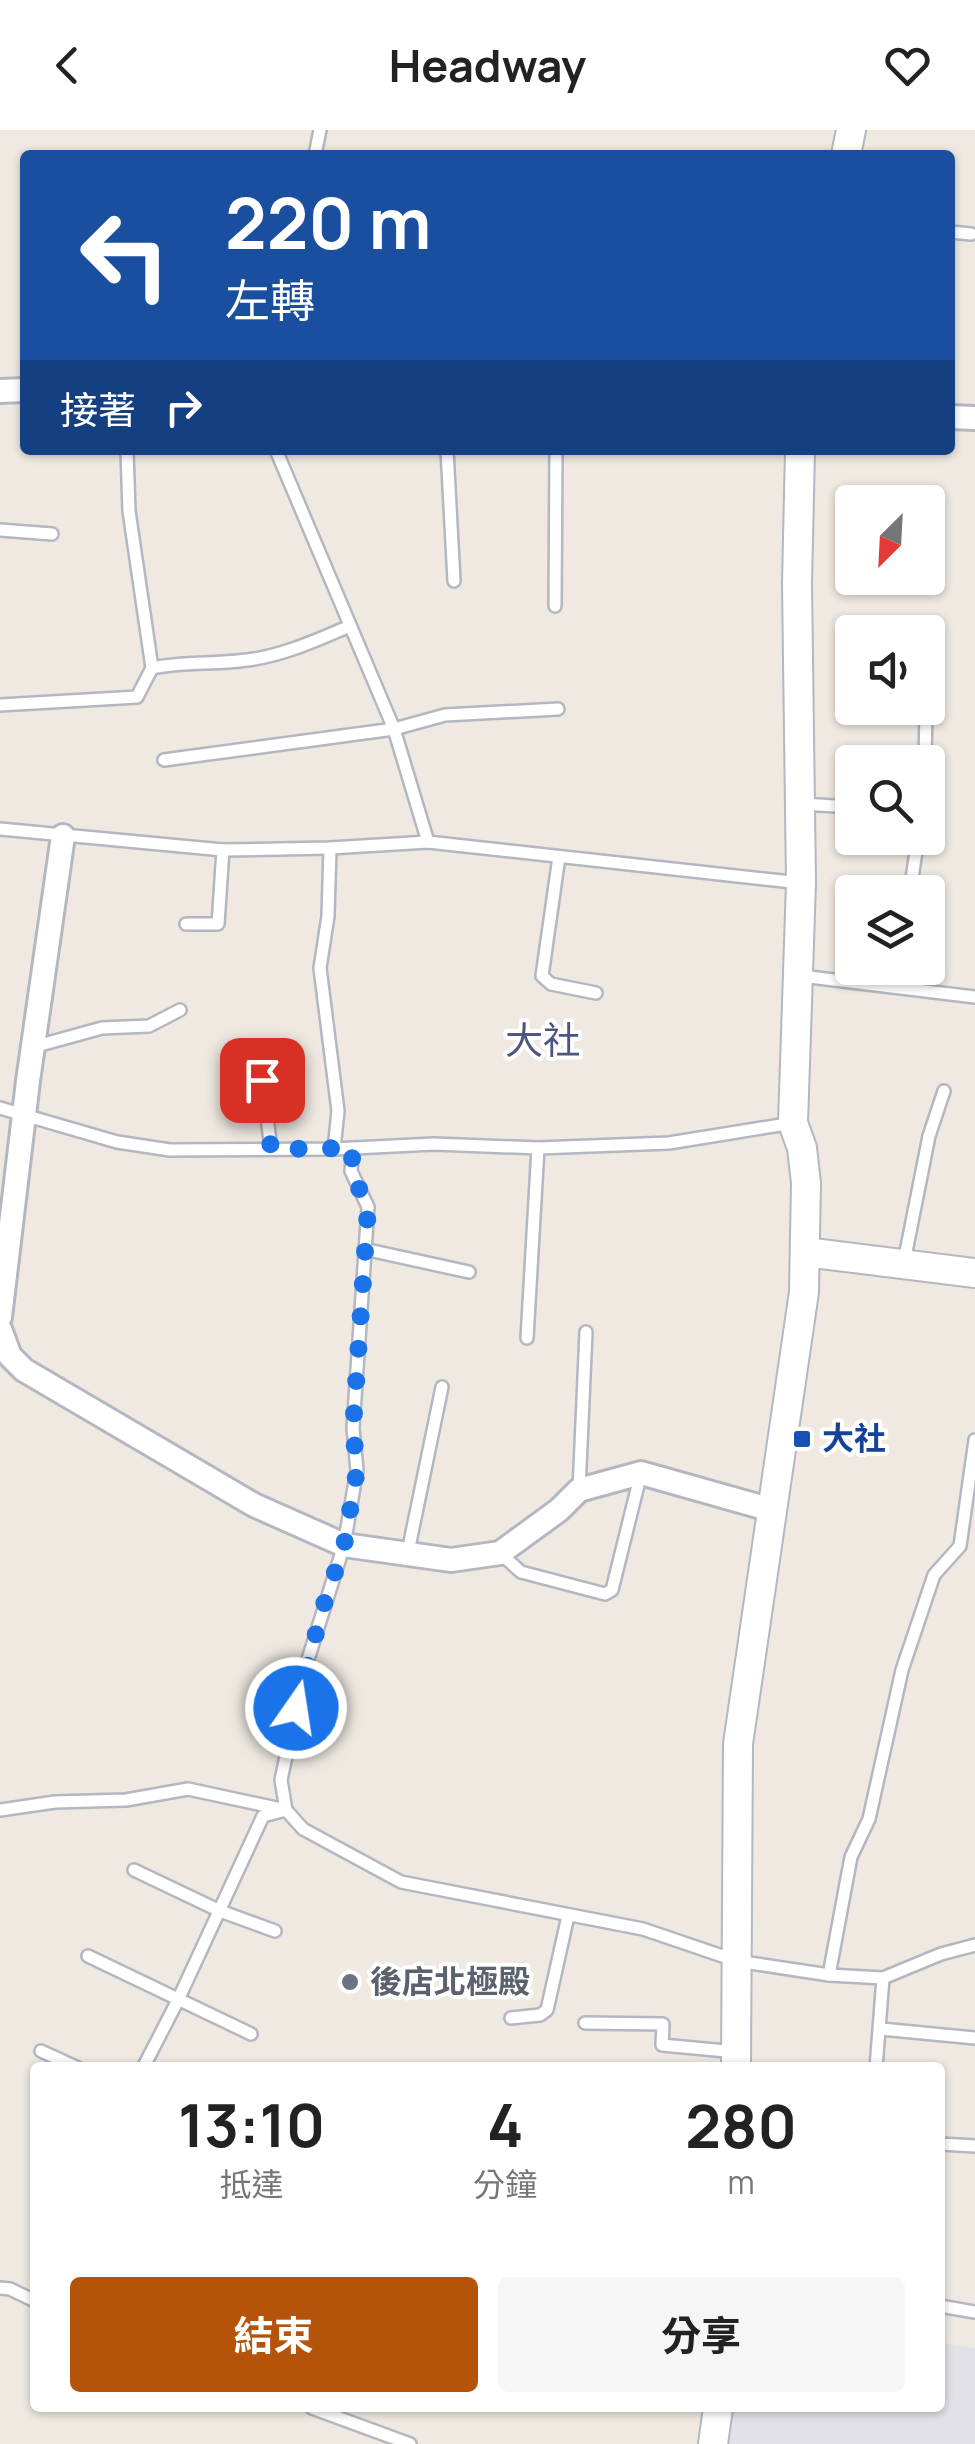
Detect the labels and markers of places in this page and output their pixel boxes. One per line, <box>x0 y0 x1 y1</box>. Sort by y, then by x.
pin <box>220 1038 305 1123</box>
place label: 大社 <box>822 1416 886 1460</box>
marker: 大社 <box>791 1428 813 1450</box>
place label: 後店北極殿 <box>370 1959 530 2003</box>
marker: 後店北極殿 <box>339 1971 361 1993</box>

